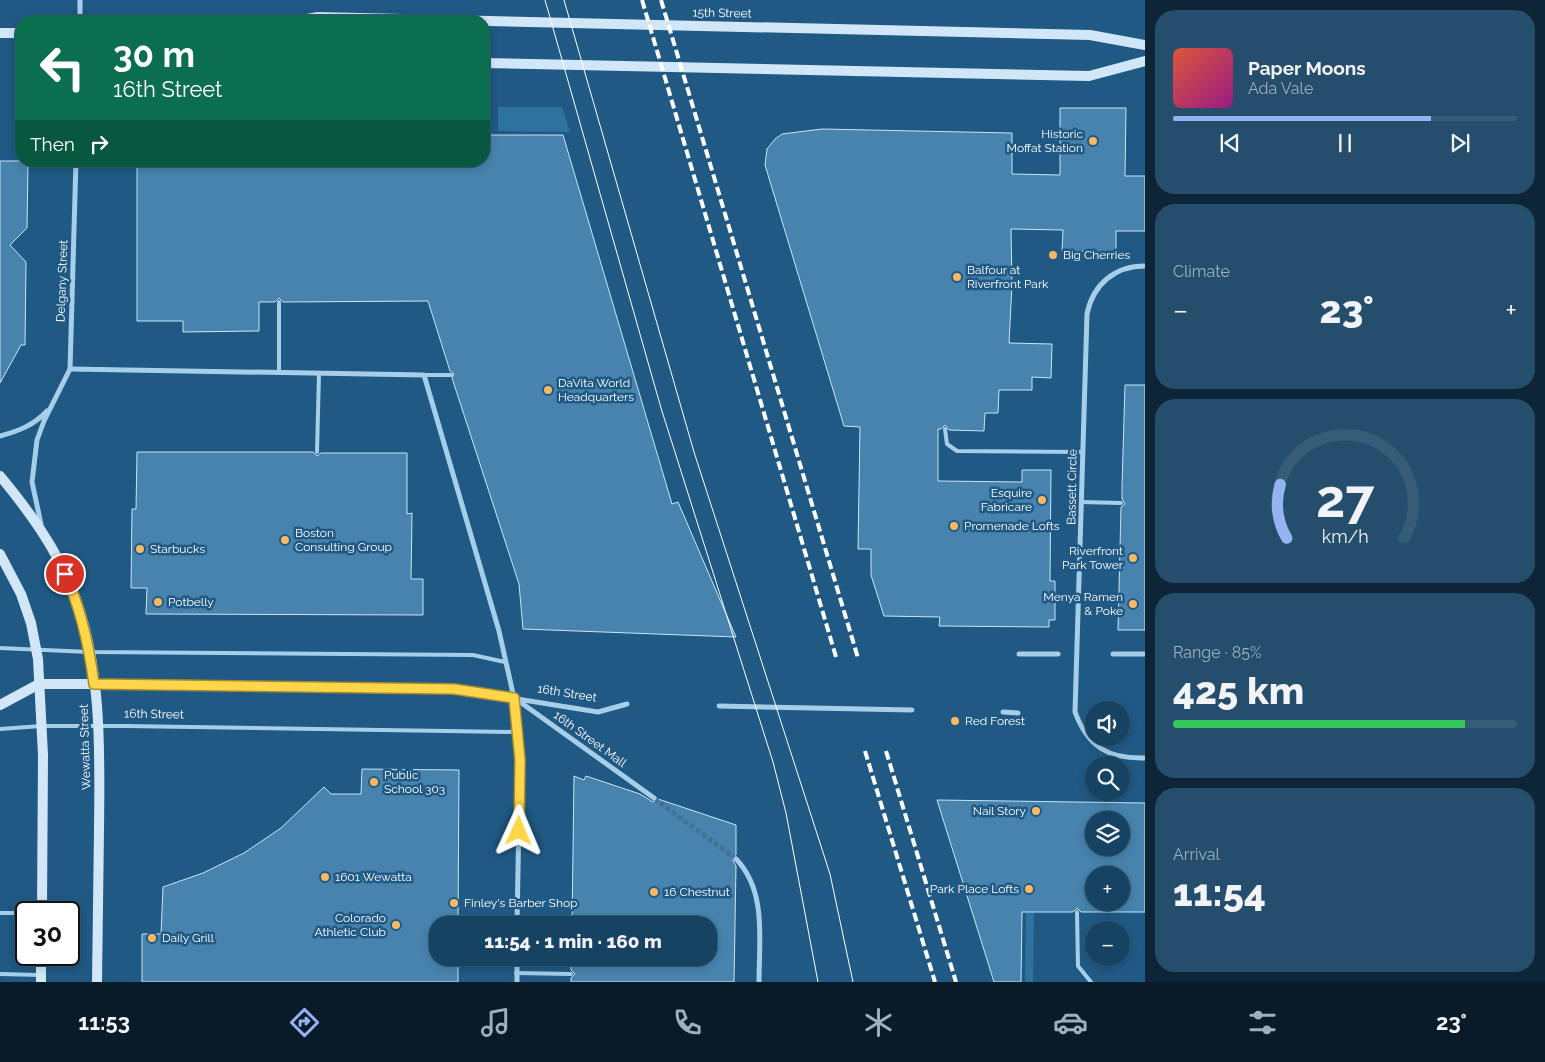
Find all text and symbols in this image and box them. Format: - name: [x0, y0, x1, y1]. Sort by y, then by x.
- street label: 15th Street: [692, 5, 752, 21]
- text: 30 m: [113, 34, 195, 75]
- icon: left: [30, 35, 95, 100]
- text: Paper Moons: [1248, 57, 1366, 79]
- text: 16th Street: [113, 76, 222, 102]
- text: Ada Vale: [1248, 79, 1313, 98]
- place label: Historic Moffat Station: [1007, 127, 1083, 155]
- icon: previous: [1216, 129, 1244, 157]
- icon: pause: [1331, 129, 1359, 157]
- icon: next: [1446, 129, 1474, 157]
- icon: right: [85, 130, 113, 158]
- text: Then: [30, 133, 75, 155]
- marker: Historic Moffat Station: [1087, 135, 1099, 147]
- street label: Delgany Street: [54, 240, 70, 322]
- place label: Big Cherries: [1063, 248, 1130, 262]
- marker: Big Cherries: [1047, 249, 1059, 261]
- text: Climate: [1173, 262, 1230, 281]
- place label: Balfour at Riverfront Park: [967, 263, 1049, 291]
- marker: Balfour at Riverfront Park: [951, 271, 963, 283]
- text: 23°: [1320, 287, 1374, 332]
- text: −: [1173, 294, 1188, 327]
- text: +: [1505, 294, 1517, 327]
- place label: DaVita World Headquarters: [558, 376, 634, 404]
- marker: DaVita World Headquarters: [542, 384, 554, 396]
- street label: Bassett Circle: [1064, 449, 1080, 525]
- text: 27: [1316, 468, 1375, 529]
- place label: Esquire Fabricare: [981, 486, 1032, 514]
- marker: Esquire Fabricare: [1036, 494, 1048, 506]
- place label: Promenade Lofts: [964, 519, 1060, 533]
- marker: Promenade Lofts: [948, 520, 960, 532]
- place label: Boston Consulting Group: [295, 526, 392, 554]
- text: km/h: [1321, 526, 1369, 547]
- marker: Boston Consulting Group: [279, 534, 291, 546]
- place label: Starbucks: [150, 542, 205, 556]
- marker: Starbucks: [134, 543, 146, 555]
- place label: Riverfront Park Tower: [1062, 544, 1124, 572]
- marker: Riverfront Park Tower: [1127, 552, 1139, 564]
- pin: [44, 553, 86, 595]
- icon: arrive: [51, 560, 79, 588]
- place label: Menya Ramen & Poke: [1043, 590, 1123, 618]
- place label: Potbelly: [168, 595, 214, 609]
- marker: Potbelly: [152, 596, 164, 608]
- marker: Menya Ramen & Poke: [1127, 598, 1139, 610]
- text: Range · 85%: [1173, 643, 1261, 662]
- text: 425 km: [1173, 668, 1304, 713]
- street label: 16th Street: [536, 681, 598, 705]
- map controls: [1085, 701, 1130, 966]
- button: sound: [1085, 701, 1130, 746]
- street label: Wewatta Street: [77, 704, 93, 790]
- street label: 16th Street: [124, 706, 184, 722]
- street label: 16th Street Mall: [551, 708, 630, 770]
- place label: Red Forest: [965, 714, 1025, 728]
- marker: Red Forest: [949, 715, 961, 727]
- button: search: [1085, 756, 1130, 801]
- place label: Public School 303: [384, 768, 445, 796]
- marker: Public School 303: [368, 776, 380, 788]
- position arrow: [492, 804, 544, 856]
- place label: Nail Story: [973, 804, 1026, 818]
- marker: Nail Story: [1030, 805, 1042, 817]
- button: layers: [1085, 811, 1130, 856]
- text: Arrival: [1173, 845, 1220, 864]
- button: +: [1085, 866, 1130, 911]
- place label: 1601 Wewatta: [335, 870, 412, 884]
- text: 11:54: [1173, 870, 1266, 915]
- marker: 1601 Wewatta: [319, 871, 331, 883]
- place label: Park Place Lofts: [930, 882, 1019, 896]
- marker: Park Place Lofts: [1023, 883, 1035, 895]
- place label: 16 Chestnut: [664, 885, 730, 899]
- marker: 16 Chestnut: [648, 886, 660, 898]
- place label: Finley's Barber Shop: [464, 896, 577, 910]
- marker: Finley's Barber Shop: [448, 897, 460, 909]
- speed limit sign: 30: [15, 901, 80, 966]
- place label: Colorado Athletic Club: [315, 911, 386, 939]
- marker: Colorado Athletic Club: [390, 919, 402, 931]
- button: −: [1085, 921, 1130, 966]
- text: 11:54 · 1 min · 160 m: [484, 930, 662, 952]
- place label: Daily Grill: [162, 931, 215, 945]
- marker: Daily Grill: [146, 932, 158, 944]
- icon: directions: [287, 1005, 322, 1040]
- icon: music: [478, 1005, 513, 1040]
- icon: phone: [670, 1005, 705, 1040]
- icon: climate: [861, 1005, 896, 1040]
- icon: car: [1053, 1005, 1088, 1040]
- icon: filters: [1245, 1005, 1280, 1040]
- text: 11:53: [78, 1009, 130, 1035]
- text: 23°: [1436, 1009, 1467, 1035]

